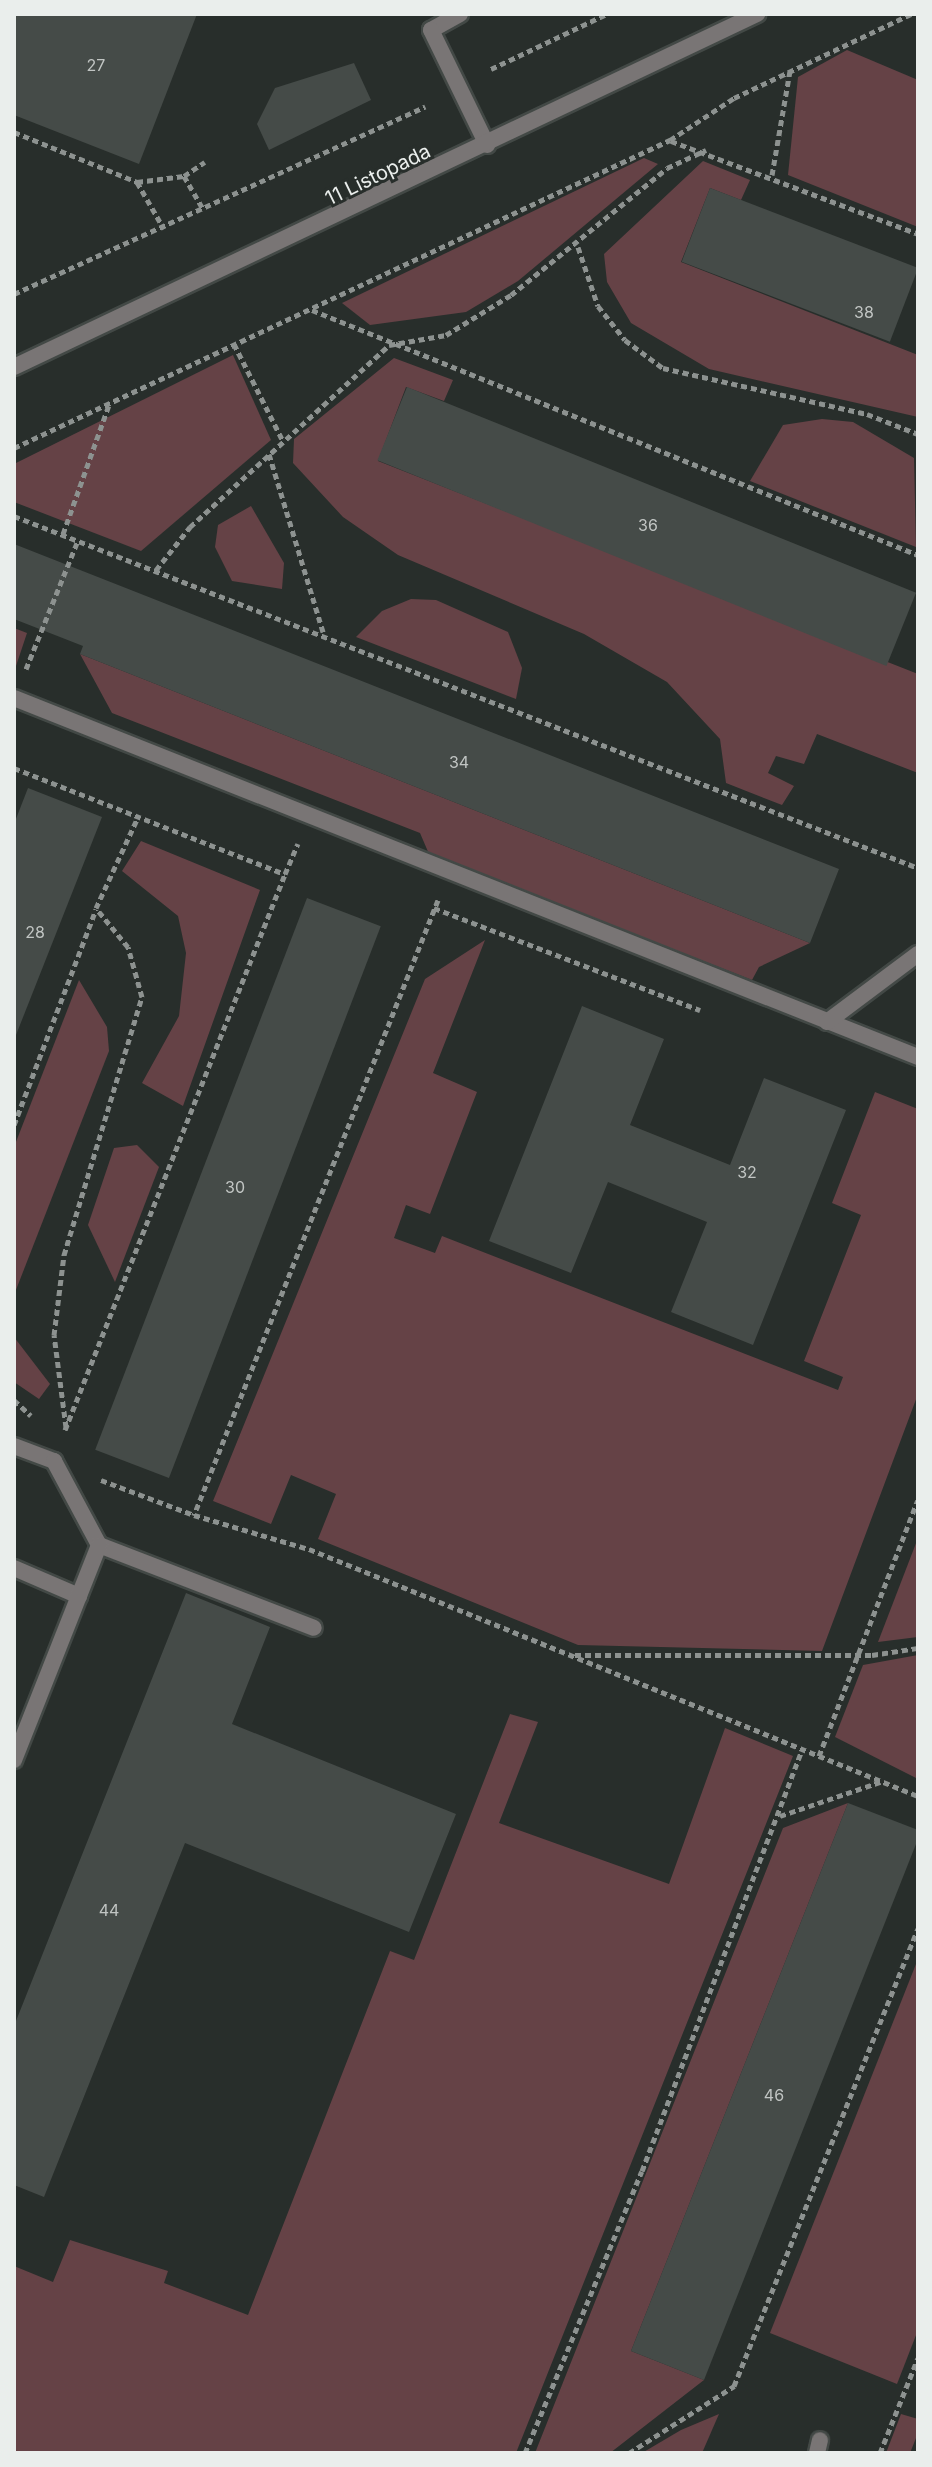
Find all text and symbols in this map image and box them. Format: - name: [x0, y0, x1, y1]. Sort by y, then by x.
- house number: 27: [87, 55, 105, 75]
- street label: 11 Listopada: [321, 139, 435, 211]
- house number: 38: [854, 302, 874, 322]
- house number: 36: [638, 515, 658, 535]
- house number: 34: [449, 752, 469, 772]
- house number: 28: [25, 922, 45, 942]
- house number: 32: [737, 1162, 757, 1182]
- house number: 30: [225, 1177, 245, 1197]
- house number: 44: [99, 1900, 119, 1920]
- house number: 46: [764, 2085, 784, 2105]

